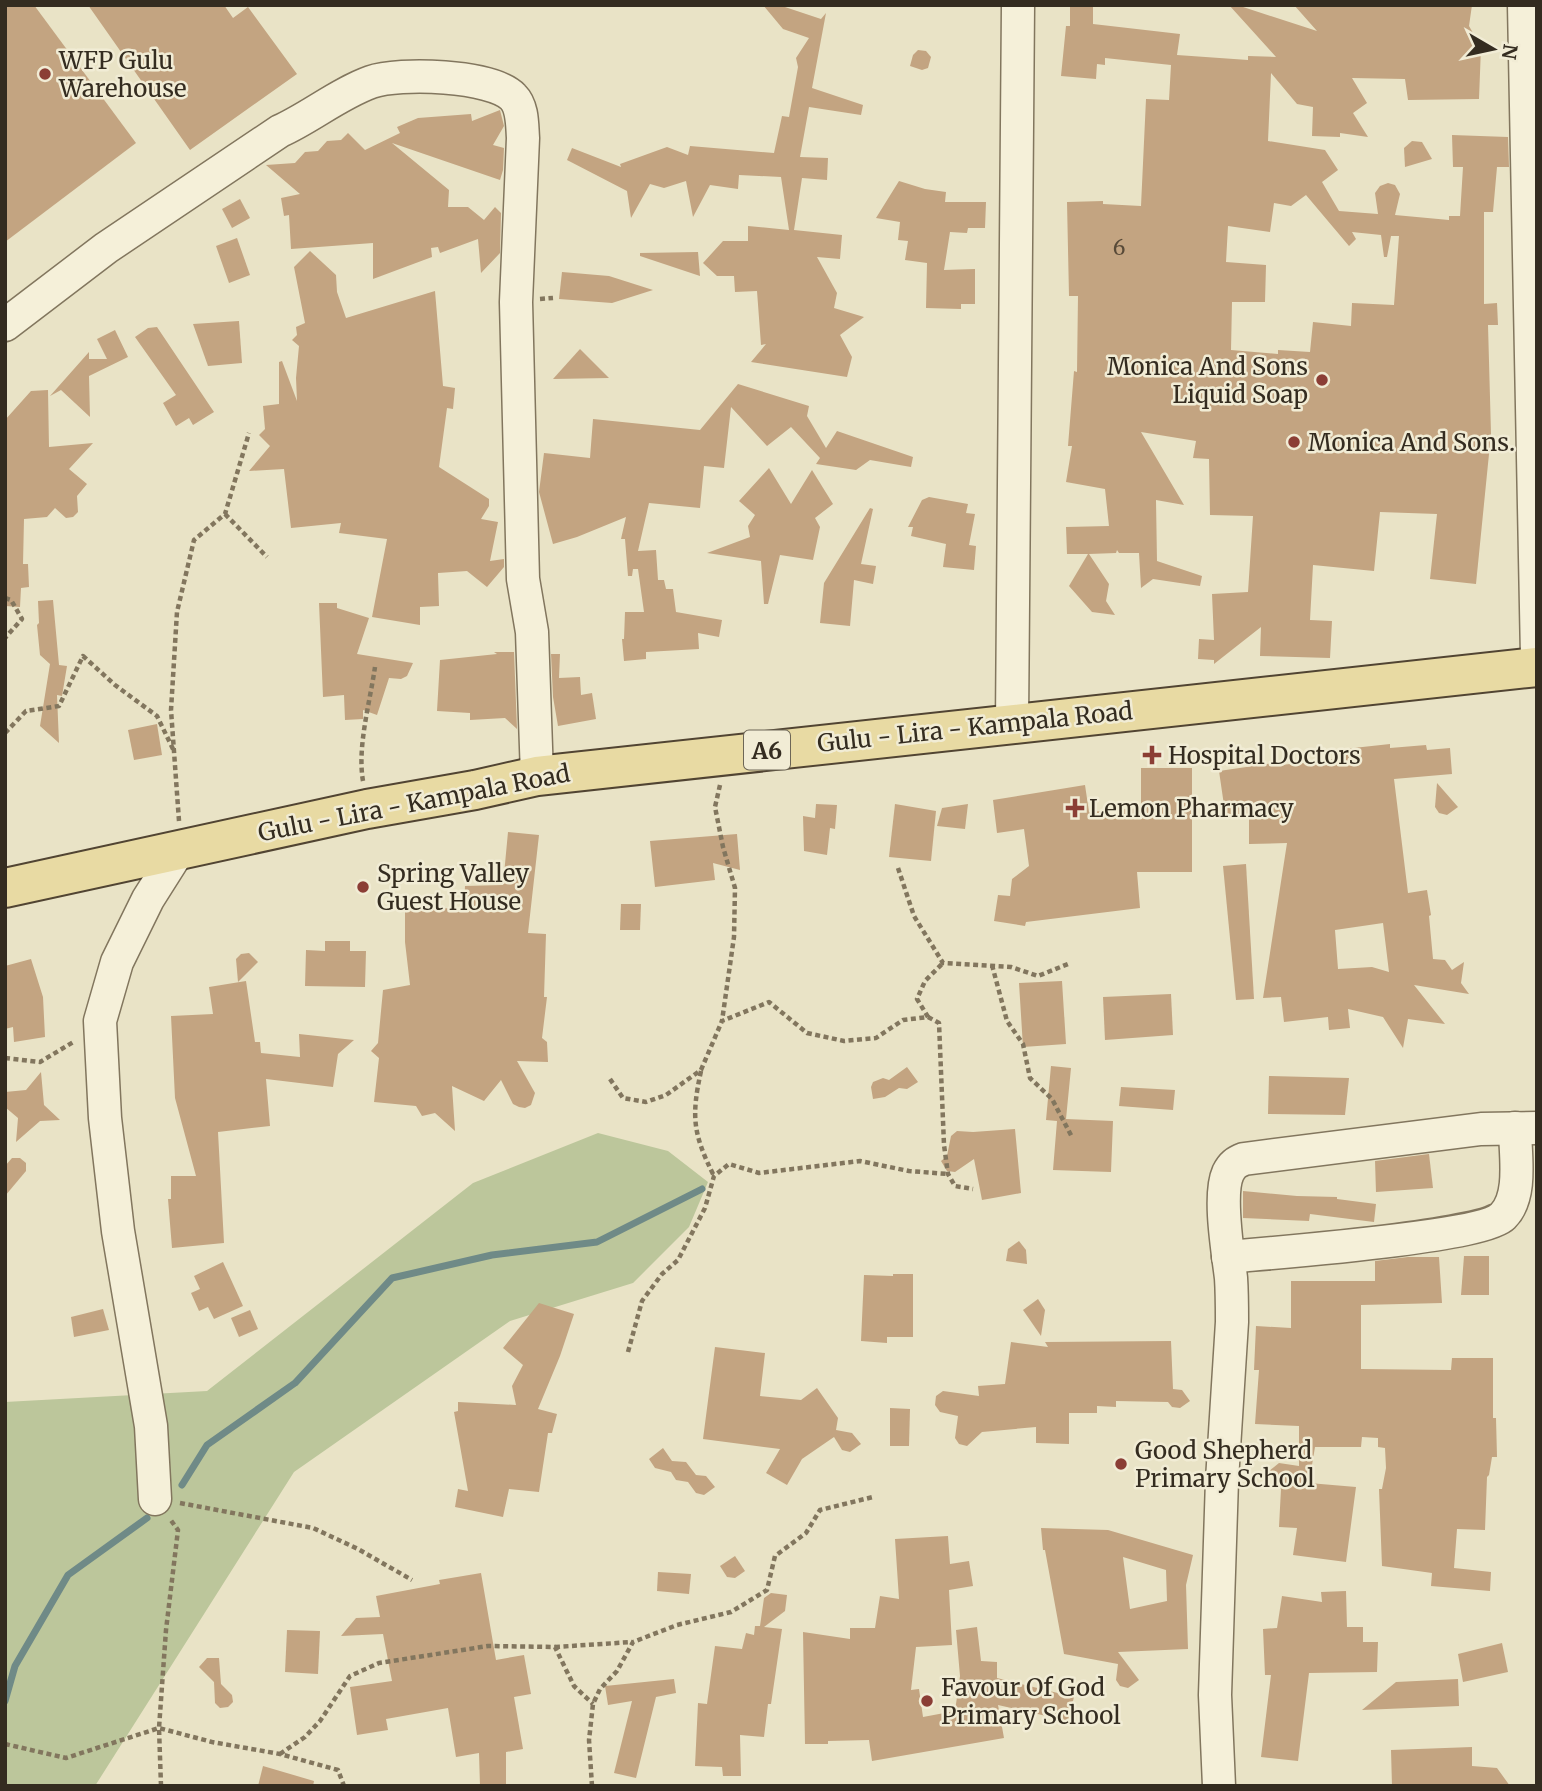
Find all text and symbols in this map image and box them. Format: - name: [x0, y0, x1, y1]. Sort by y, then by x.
- north arrow: [1458, 14, 1528, 84]
- text: N: [1497, 42, 1523, 61]
- place label: WFP Gulu Warehouse: [58, 45, 187, 104]
- marker: WFP Gulu Warehouse: [37, 66, 53, 82]
- house number: 6: [1113, 234, 1125, 261]
- place label: Monica And Sons Liquid Soap: [1107, 351, 1308, 410]
- marker: Monica And Sons Liquid Soap: [1314, 372, 1330, 388]
- place label: Monica And Sons.: [1308, 427, 1515, 458]
- marker: Monica And Sons.: [1286, 434, 1302, 450]
- street label: Gulu - Lira - Kampala Road: [816, 695, 1134, 759]
- road number: A6: [744, 730, 790, 770]
- place label: Hospital Doctors: [1168, 740, 1361, 771]
- marker: Hospital Doctors: [1142, 745, 1162, 765]
- street label: Gulu - Lira - Kampala Road: [256, 758, 572, 848]
- place label: Lemon Pharmacy: [1089, 793, 1294, 824]
- marker: Lemon Pharmacy: [1067, 800, 1083, 816]
- place label: Spring Valley Guest House: [377, 858, 529, 917]
- marker: Spring Valley Guest House: [355, 879, 371, 895]
- place label: Good Shepherd Primary School: [1135, 1435, 1315, 1494]
- marker: Good Shepherd Primary School: [1113, 1456, 1129, 1472]
- place label: Favour Of God Primary School: [941, 1672, 1121, 1731]
- marker: Favour Of God Primary School: [919, 1693, 935, 1709]

